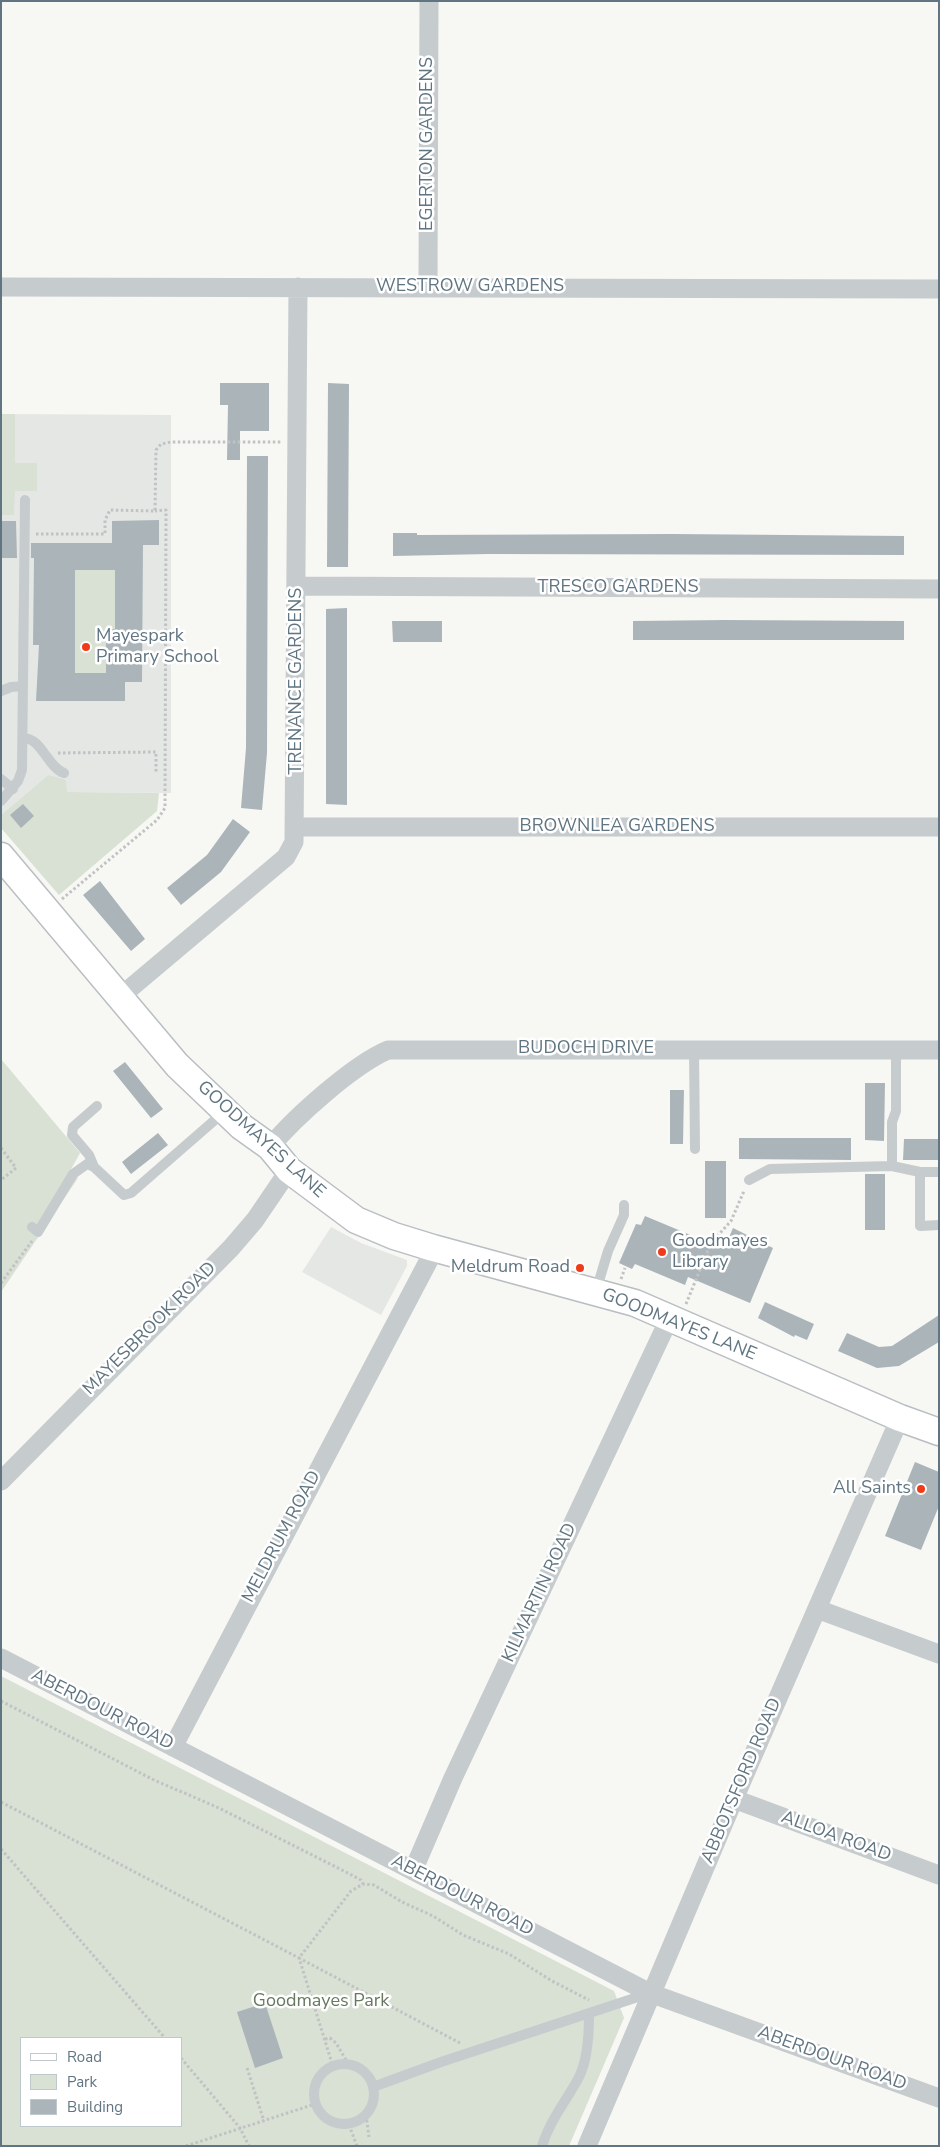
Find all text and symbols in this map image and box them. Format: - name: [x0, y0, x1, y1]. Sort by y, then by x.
- street label: EGERTON GARDENS: [417, 57, 439, 231]
- street label: WESTROW GARDENS: [376, 276, 564, 298]
- street label: TRESCO GARDENS: [538, 577, 698, 599]
- street label: TRENANCE GARDENS: [286, 588, 308, 774]
- place label: Mayespark Primary School: [96, 626, 219, 669]
- marker: Mayespark Primary School: [80, 641, 92, 653]
- street label: BROWNLEA GARDENS: [519, 816, 715, 838]
- street label: BUDOCH DRIVE: [518, 1038, 654, 1060]
- street label: GOODMAYES LANE: [193, 1077, 329, 1203]
- place label: Goodmayes Library: [672, 1231, 768, 1274]
- marker: Goodmayes Library: [656, 1246, 668, 1258]
- place label: Meldrum Road: [451, 1257, 570, 1279]
- street label: MAYESBROOK ROAD: [79, 1258, 221, 1400]
- marker: Meldrum Road: [574, 1262, 586, 1274]
- street label: GOODMAYES LANE: [599, 1284, 759, 1366]
- street label: MELDRUM ROAD: [238, 1467, 326, 1607]
- place label: All Saints: [833, 1478, 911, 1500]
- marker: All Saints: [915, 1483, 927, 1495]
- street label: KILMARTIN ROAD: [498, 1520, 582, 1666]
- street label: ABERDOUR ROAD: [27, 1665, 177, 1755]
- street label: ABBOTSFORD ROAD: [697, 1695, 787, 1867]
- street label: ALLOA ROAD: [778, 1807, 894, 1867]
- street label: ABERDOUR ROAD: [387, 1851, 537, 1941]
- park label: Goodmayes Park: [253, 1991, 389, 2013]
- street label: ABERDOUR ROAD: [755, 2022, 909, 2096]
- legend: [20, 2037, 182, 2127]
- text: Road: [67, 2047, 102, 2067]
- text: Park: [67, 2072, 97, 2092]
- text: Building: [67, 2097, 123, 2117]

